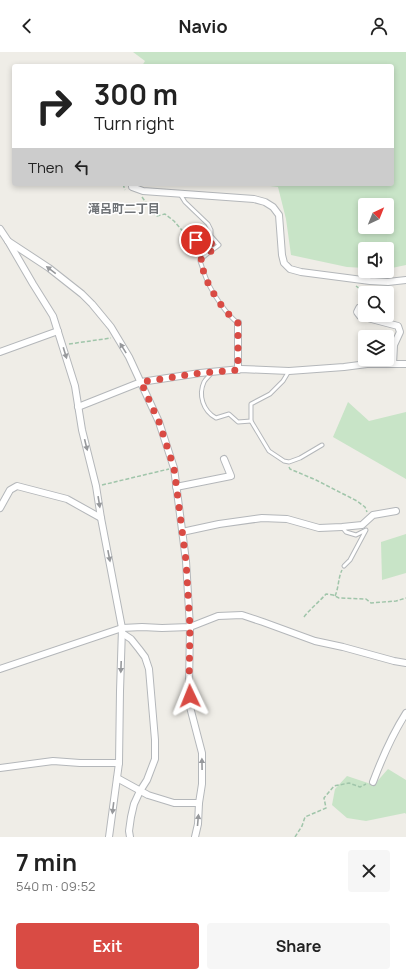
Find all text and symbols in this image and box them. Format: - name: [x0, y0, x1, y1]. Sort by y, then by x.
- text: Navio: [178, 14, 228, 38]
- icon: back: [16, 15, 38, 37]
- icon: person: [368, 15, 390, 37]
- text: 300 m: [94, 75, 178, 113]
- icon: right: [28, 80, 80, 132]
- text: Turn right: [94, 111, 175, 135]
- icon: left: [71, 156, 93, 178]
- text: Then: [28, 157, 63, 178]
- north arrow: [358, 198, 394, 234]
- map controls: [358, 198, 394, 366]
- district label: 滝呂町二丁目: [88, 200, 160, 217]
- pin: [179, 223, 213, 257]
- icon: arrive: [185, 229, 207, 251]
- button: sound: [358, 242, 394, 278]
- one-way arrow: [46, 266, 57, 274]
- button: search: [358, 286, 394, 322]
- button: layers: [358, 330, 394, 366]
- one-way arrow: [120, 342, 127, 353]
- one-way arrow: [62, 348, 68, 360]
- one-way arrow: [83, 439, 89, 451]
- one-way arrow: [96, 496, 102, 508]
- one-way arrow: [106, 550, 112, 562]
- one-way arrow: [118, 661, 124, 674]
- position arrow: [169, 675, 211, 717]
- one-way arrow: [199, 757, 205, 770]
- one-way arrow: [110, 802, 116, 814]
- one-way arrow: [194, 814, 201, 826]
- text: 7 min: [16, 845, 77, 878]
- button: close: [348, 850, 390, 892]
- text: 540 m · 09:52: [16, 877, 95, 895]
- button: Exit: [16, 923, 199, 969]
- button: Share: [207, 923, 390, 969]

